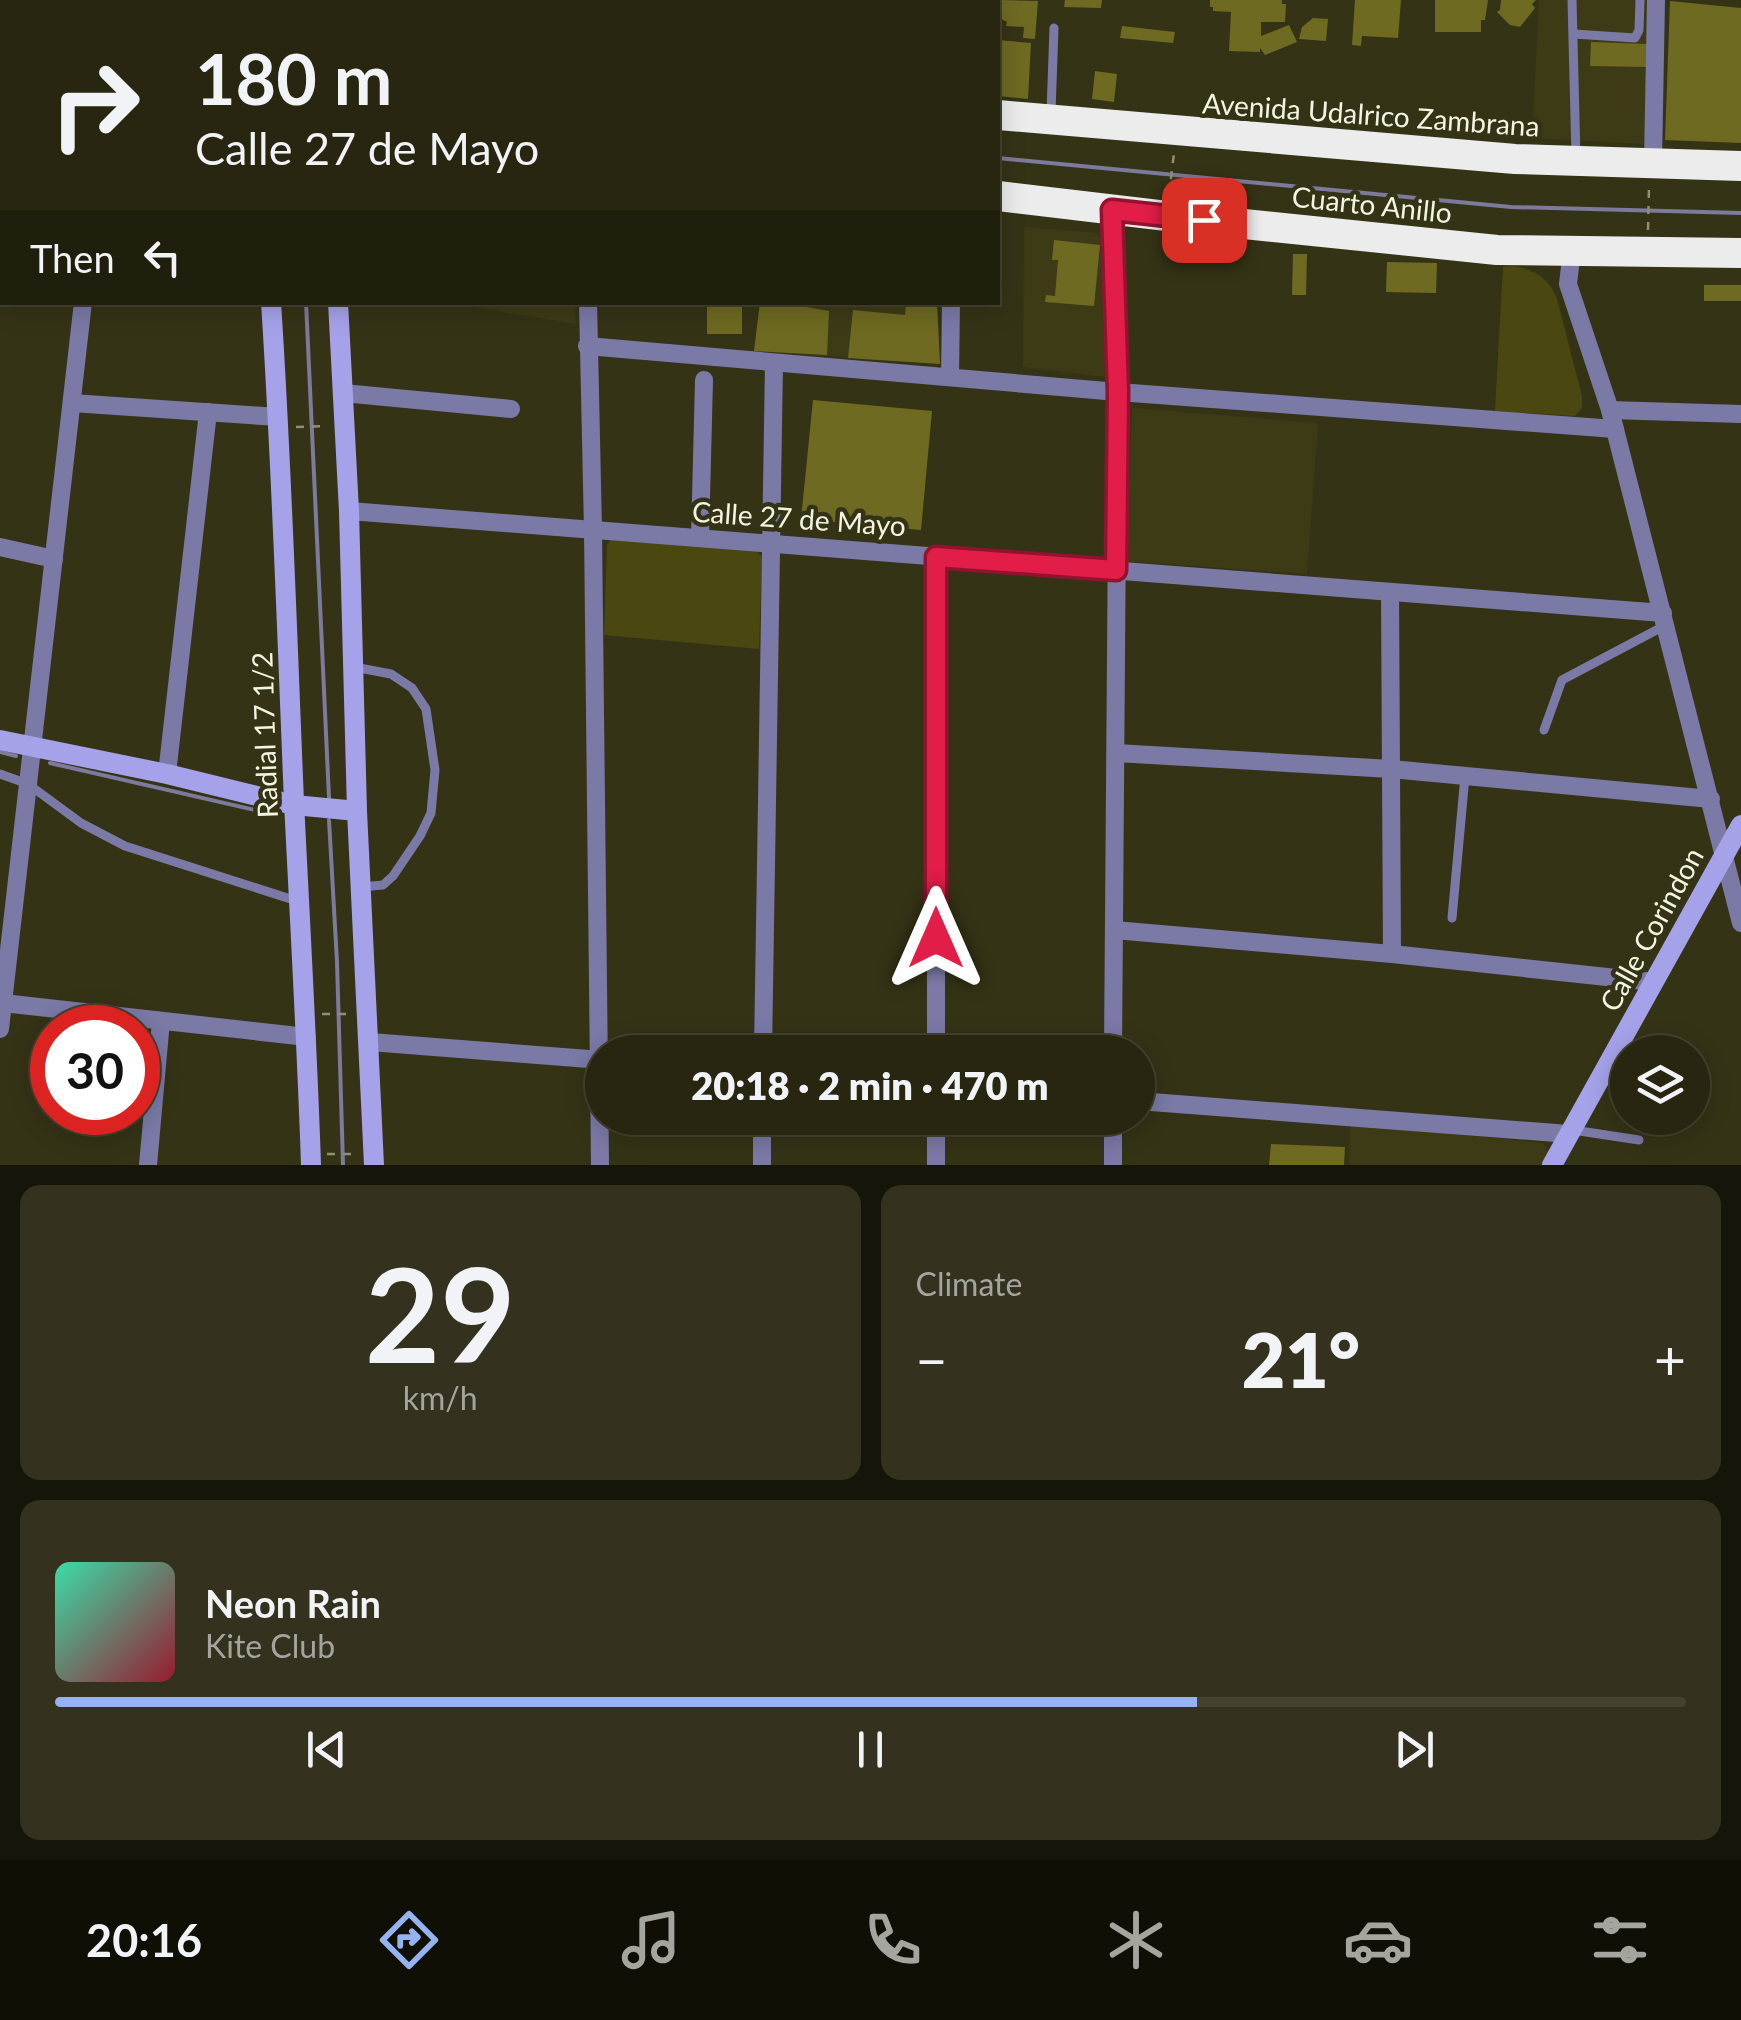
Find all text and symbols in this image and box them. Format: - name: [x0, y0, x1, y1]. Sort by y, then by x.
- text: 180 m: [195, 36, 392, 120]
- icon: right: [30, 40, 160, 170]
- street label: Avenida Udalrico Zambrana: [1201, 85, 1541, 143]
- text: Calle 27 de Mayo: [195, 121, 539, 175]
- pin: [1162, 178, 1247, 263]
- street label: Cuarto Anillo: [1290, 179, 1454, 229]
- icon: arrive: [1177, 193, 1232, 248]
- icon: left: [135, 230, 190, 285]
- text: Then: [30, 235, 115, 281]
- street label: Calle 27 de Mayo: [691, 494, 907, 542]
- street label: Radial 17 1/2: [244, 651, 284, 819]
- street label: Calle Corindon: [1592, 841, 1710, 1017]
- position arrow: [884, 886, 988, 990]
- speed limit sign: 30: [30, 1005, 160, 1135]
- map controls: [1610, 1035, 1710, 1135]
- button: layers: [1610, 1035, 1710, 1135]
- text: 20:18 · 2 min · 470 m: [691, 1062, 1049, 1108]
- text: 29: [365, 1235, 516, 1391]
- text: Climate: [916, 1264, 1022, 1303]
- text: 21°: [1242, 1314, 1360, 1404]
- text: −: [916, 1326, 947, 1392]
- text: +: [1654, 1326, 1686, 1392]
- text: km/h: [403, 1378, 478, 1417]
- text: Neon Rain: [205, 1580, 381, 1626]
- text: Kite Club: [205, 1626, 335, 1665]
- icon: previous: [299, 1722, 354, 1777]
- icon: pause: [843, 1722, 898, 1777]
- icon: next: [1387, 1722, 1442, 1777]
- icon: directions: [374, 1905, 444, 1975]
- icon: music: [616, 1905, 686, 1975]
- icon: phone: [858, 1905, 928, 1975]
- icon: climate: [1101, 1905, 1171, 1975]
- icon: car: [1343, 1905, 1413, 1975]
- icon: filters: [1585, 1905, 1655, 1975]
- text: 20:16: [86, 1913, 202, 1967]

